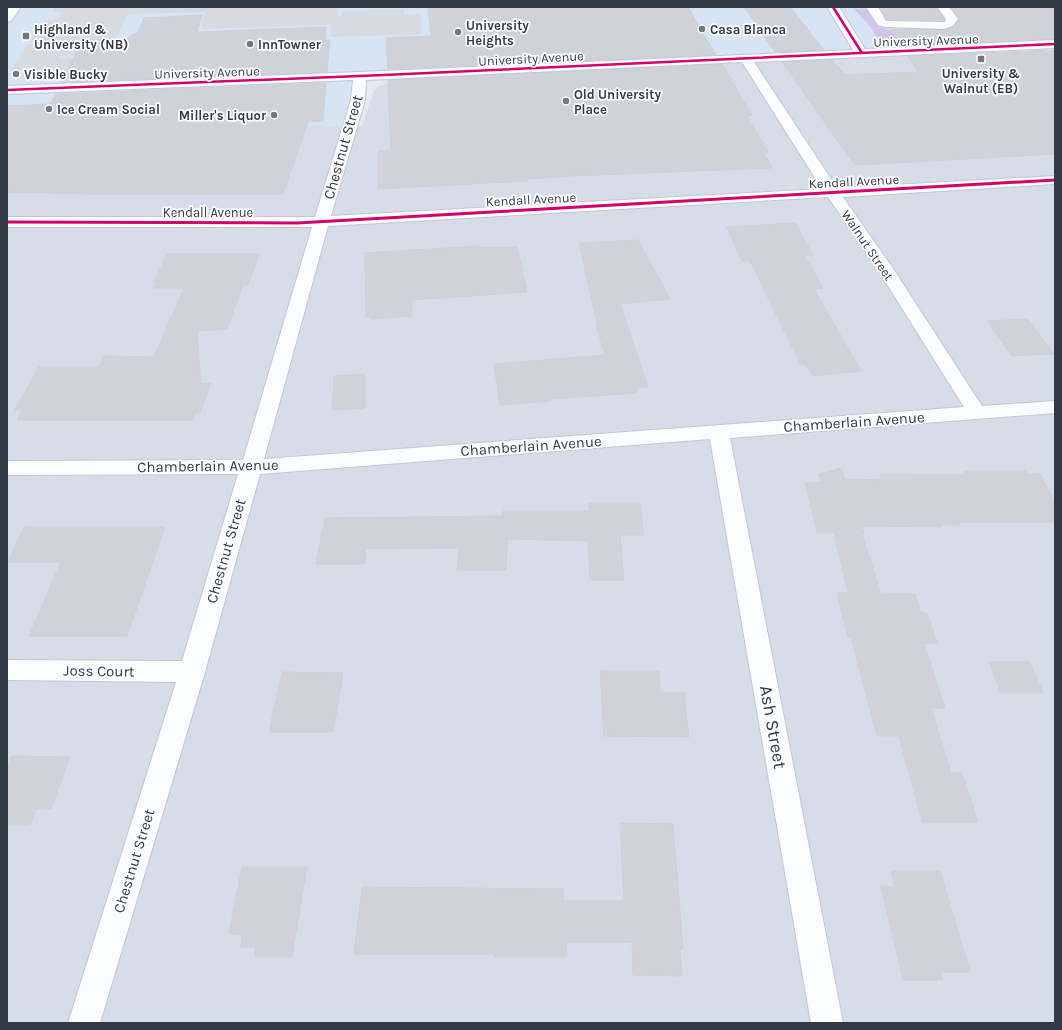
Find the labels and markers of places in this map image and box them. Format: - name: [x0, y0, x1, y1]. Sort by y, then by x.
- place label: University Heights: [466, 18, 529, 48]
- place label: Highland & University (NB): [34, 22, 128, 52]
- place label: Casa Blanca: [710, 22, 786, 37]
- marker: Casa Blanca: [697, 24, 707, 34]
- marker: University Heights: [453, 27, 463, 37]
- marker: Highland & University (NB): [21, 31, 31, 41]
- place label: InnTowner: [258, 37, 322, 52]
- marker: InnTowner: [245, 39, 255, 49]
- marker: University & Walnut (EB): [976, 54, 986, 64]
- place label: University & Walnut (EB): [942, 66, 1020, 96]
- place label: Visible Bucky: [24, 67, 107, 82]
- marker: Visible Bucky: [11, 69, 21, 79]
- place label: Old University Place: [574, 87, 661, 117]
- marker: Old University Place: [561, 96, 571, 106]
- place label: Ice Cream Social: [57, 102, 160, 117]
- marker: Ice Cream Social: [44, 104, 54, 114]
- place label: Miller's Liquor: [179, 108, 267, 124]
- marker: Miller's Liquor: [269, 110, 279, 120]

